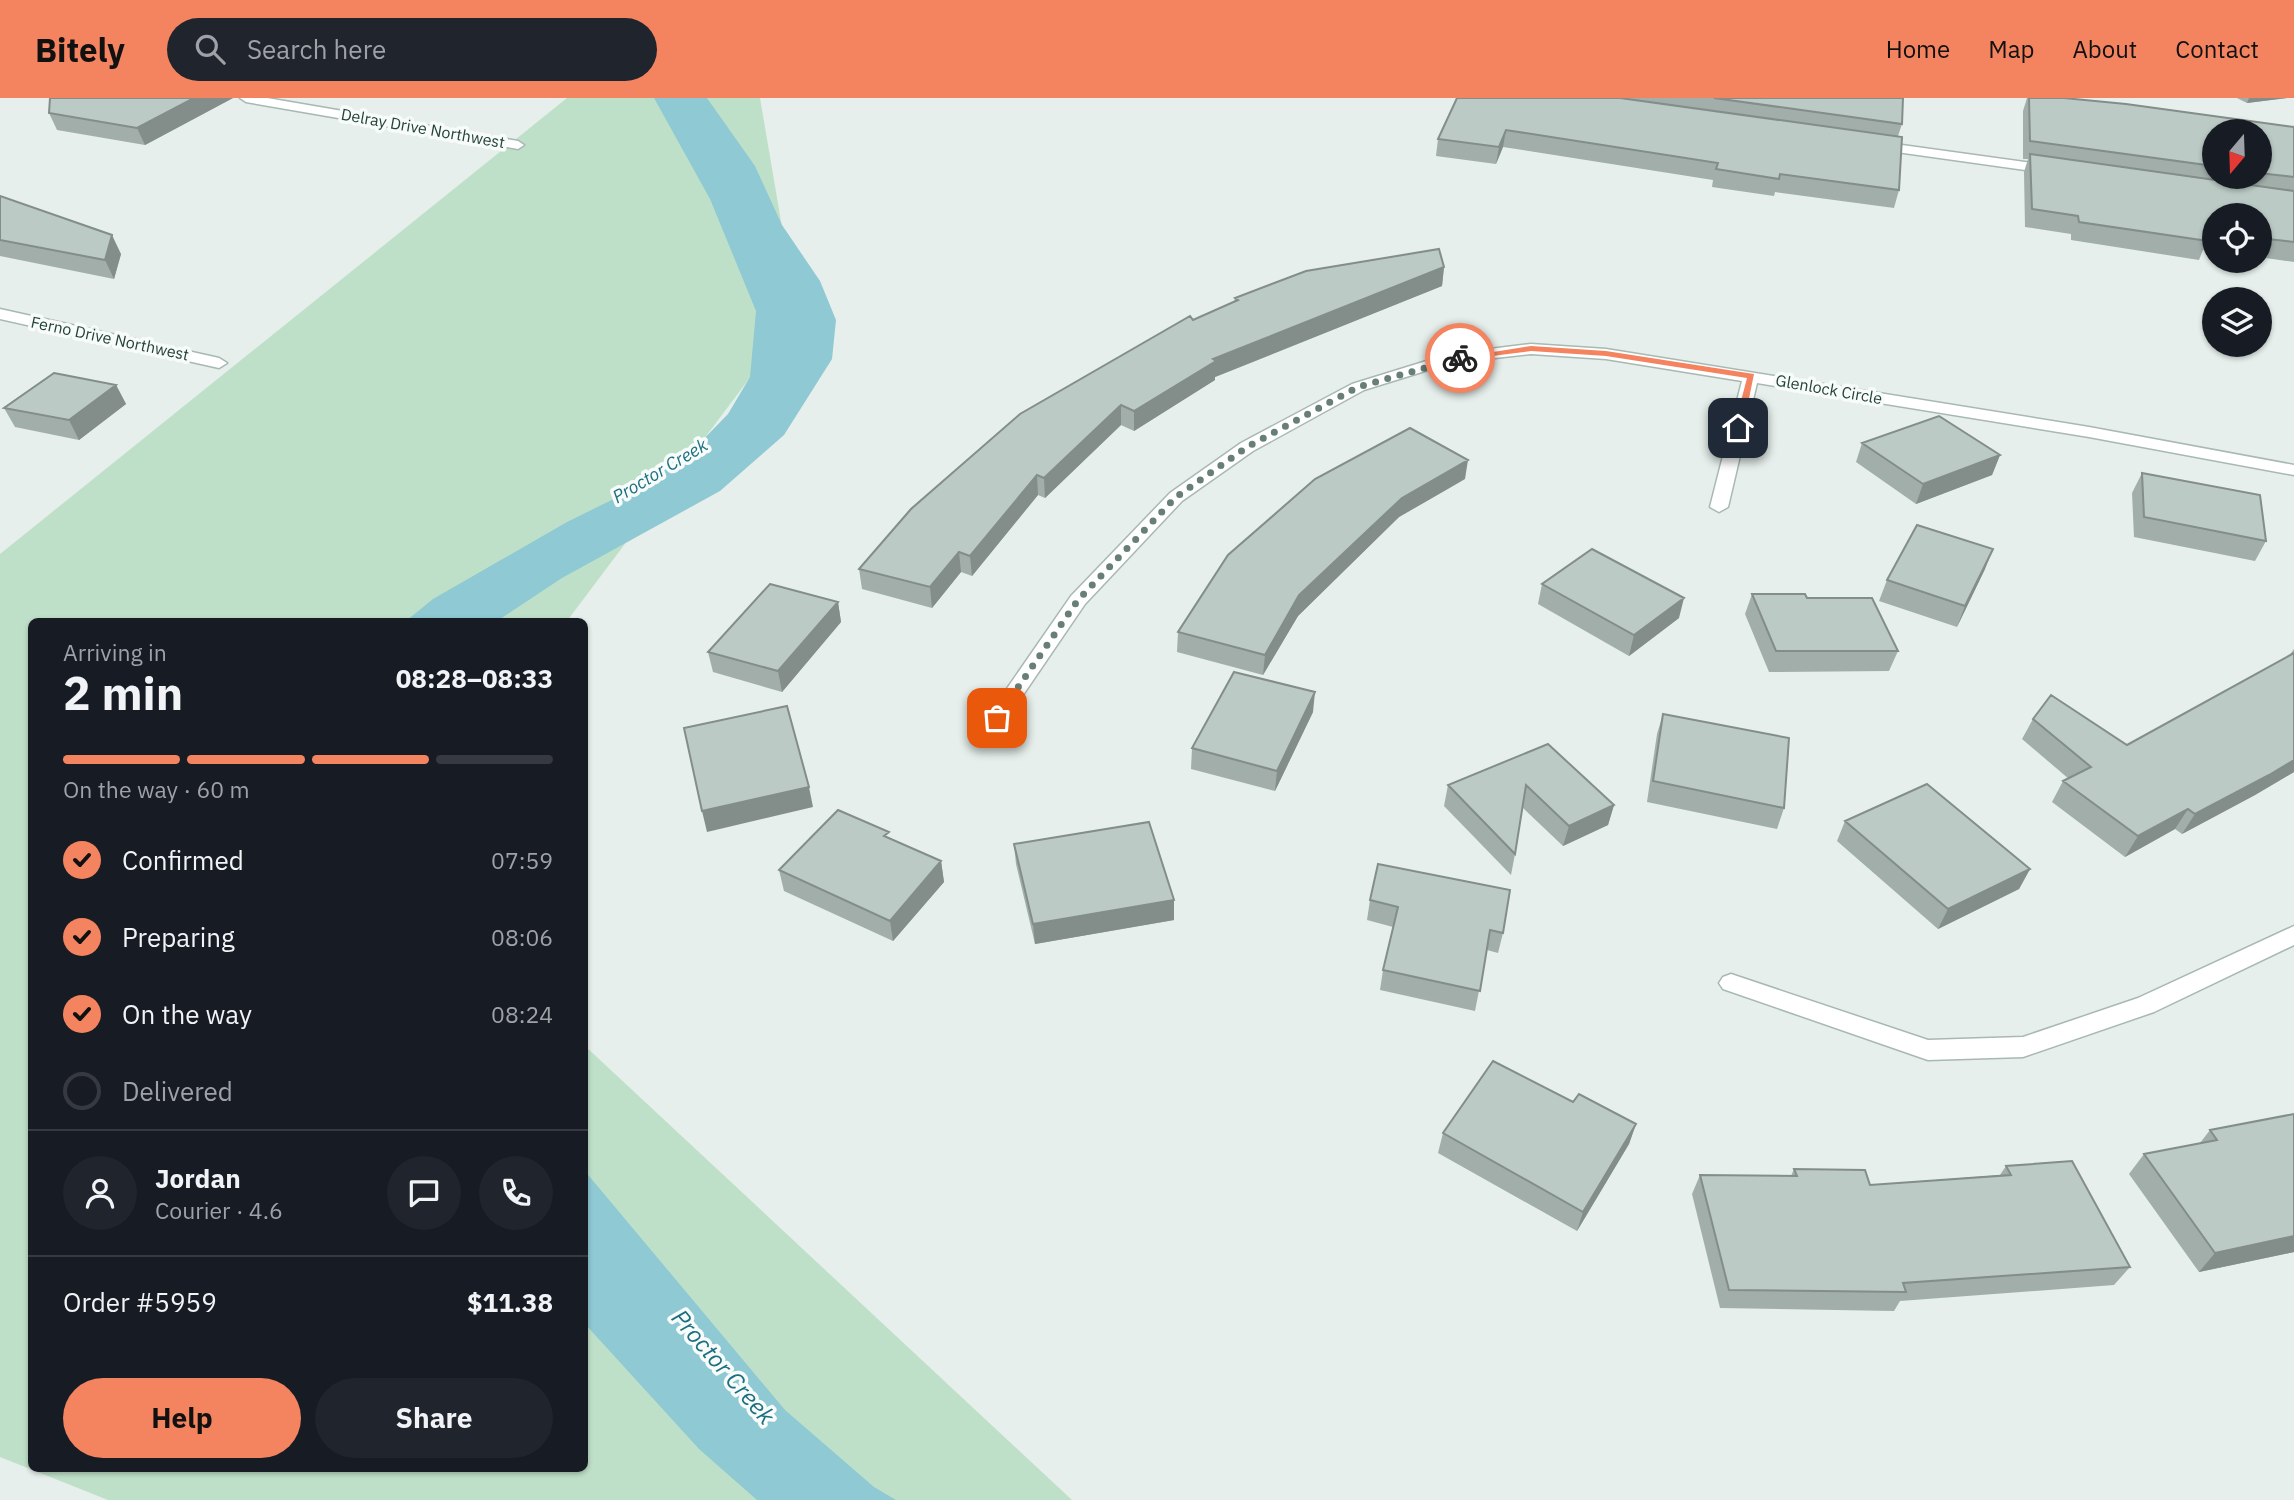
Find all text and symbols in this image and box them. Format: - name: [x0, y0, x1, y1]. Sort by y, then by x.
- search box: [167, 18, 657, 81]
- text: Bitely: [35, 28, 125, 71]
- icon: search: [191, 30, 229, 68]
- text: Search here: [247, 32, 386, 66]
- text: Home: [1886, 33, 1950, 65]
- text: Map: [1988, 33, 2034, 65]
- text: About: [2072, 33, 2137, 65]
- text: Contact: [2175, 33, 2259, 65]
- street label: Delray Drive Northwest: [340, 104, 506, 152]
- north arrow: [2202, 119, 2272, 189]
- map controls: [2202, 119, 2272, 357]
- button: locate: [2202, 203, 2272, 273]
- button: layers: [2202, 287, 2272, 357]
- street label: Ferno Drive Northwest: [29, 311, 191, 365]
- courier: [1425, 323, 1495, 393]
- icon: bike: [1441, 339, 1479, 377]
- street label: Glenlock Circle: [1774, 370, 1884, 408]
- pin: [1708, 398, 1768, 458]
- icon: home: [1719, 409, 1757, 447]
- water label: Proctor Creek: [608, 433, 712, 508]
- text: Arriving in: [63, 637, 167, 667]
- text: 08:28–08:33: [396, 661, 553, 695]
- text: 2 min: [63, 663, 183, 723]
- pin: [967, 688, 1027, 748]
- icon: bag: [978, 699, 1016, 737]
- text: On the way · 60 m: [63, 774, 250, 804]
- icon: check: [63, 841, 101, 879]
- text: Confirmed: [122, 843, 244, 877]
- text: 07:59: [491, 845, 553, 875]
- icon: check: [63, 918, 101, 956]
- text: Preparing: [122, 920, 235, 954]
- text: 08:06: [491, 922, 553, 952]
- icon: check: [63, 995, 101, 1033]
- text: On the way: [122, 997, 252, 1031]
- text: 08:24: [491, 999, 553, 1029]
- text: Delivered: [122, 1074, 233, 1108]
- button: person: [63, 1156, 137, 1230]
- button: chat: [387, 1156, 461, 1230]
- button: phone: [479, 1156, 553, 1230]
- text: Jordan: [155, 1161, 241, 1195]
- text: Courier · 4.6: [155, 1195, 283, 1225]
- text: Order #5959: [63, 1285, 217, 1319]
- text: $11.38: [467, 1285, 553, 1319]
- water label: Proctor Creek: [665, 1302, 783, 1431]
- button: Help: [63, 1378, 301, 1458]
- button: Share: [315, 1378, 553, 1458]

